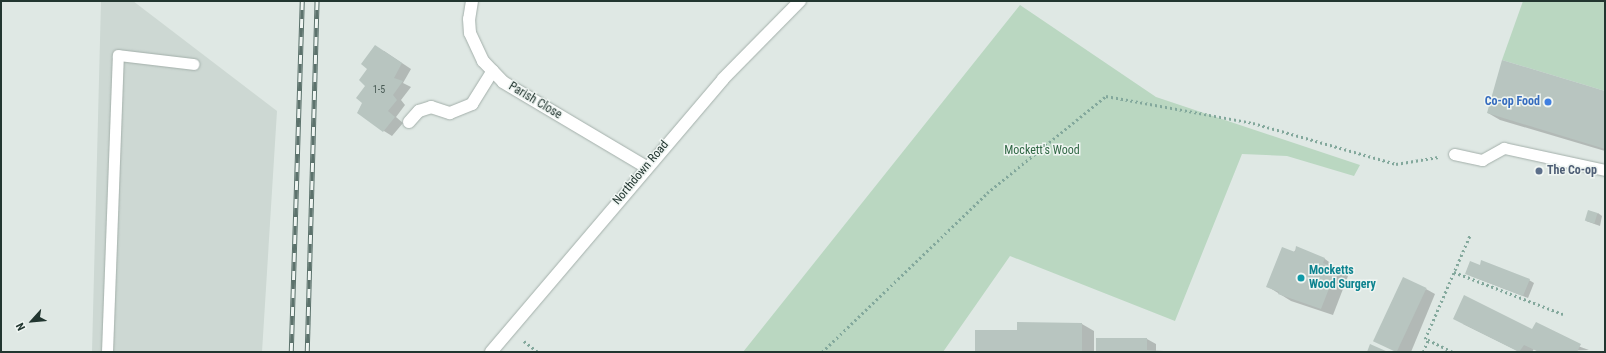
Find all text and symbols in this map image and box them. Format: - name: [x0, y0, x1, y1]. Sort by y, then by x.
- street label: Parish Close: [506, 80, 564, 122]
- house number: 1-5: [373, 84, 385, 96]
- place label: Co-op Food: [1485, 95, 1540, 109]
- marker: Co-op Food: [1543, 97, 1553, 107]
- street label: Northdown Road: [610, 138, 672, 208]
- park label: Mockett's Wood: [1004, 144, 1080, 158]
- place label: The Co-op: [1547, 164, 1597, 178]
- marker: The Co-op: [1534, 166, 1544, 176]
- place label: Mocketts Wood Surgery: [1309, 264, 1376, 292]
- marker: Mocketts Wood Surgery: [1296, 273, 1306, 283]
- north arrow: [12, 301, 52, 341]
- text: N: [14, 321, 28, 333]

